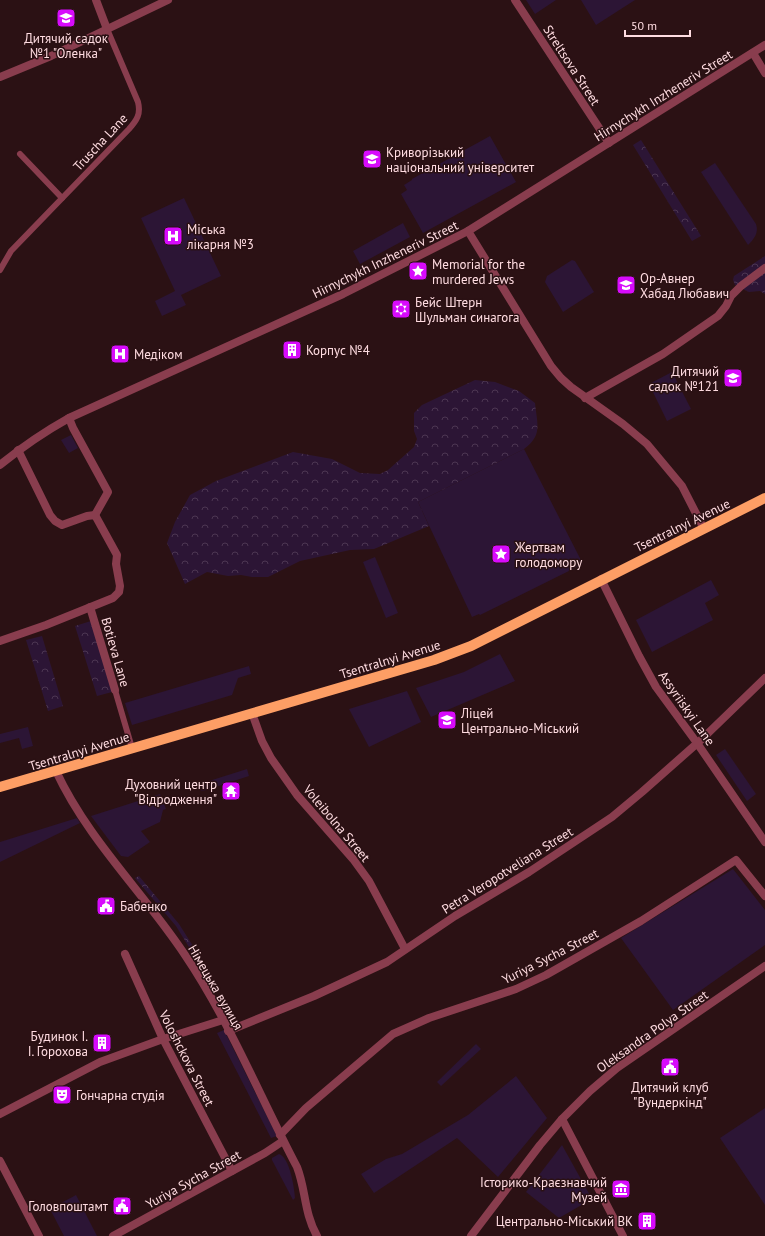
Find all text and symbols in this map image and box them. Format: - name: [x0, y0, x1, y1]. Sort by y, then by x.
- school or university icon: Дитячий садок №1 "Оленка": [55, 7, 77, 29]
- scale bar: [625, 12, 690, 38]
- text: 50 m: [631, 18, 657, 33]
- street label: Streltsova Street: [539, 22, 604, 109]
- place label: Дитячий садок №1 "Оленка": [24, 30, 109, 62]
- street label: Hirnychykh Inzheneriv Street: [591, 46, 736, 145]
- street label: Truscha Lane: [70, 110, 131, 175]
- place label: Криворізький національний університет: [386, 144, 535, 176]
- school or university icon: Криворізький національний університет: [361, 148, 383, 170]
- street label: Hirnychykh Inzheneriv Street: [310, 216, 461, 302]
- place label: Міська лікарня №3: [186, 221, 254, 253]
- hospital icon: Міська лікарня №3: [162, 225, 184, 247]
- place label: Memorial for the murdered Jews: [432, 256, 525, 288]
- place icon: Memorial for the murdered Jews: [407, 260, 429, 282]
- place label: Ор-Авнер Хабад Любавич: [640, 270, 729, 302]
- school or university icon: Ор-Авнер Хабад Любавич: [615, 274, 637, 296]
- place label: Бейс Штерн Шульман синагога: [415, 294, 519, 326]
- synagogue icon: Бейс Штерн Шульман синагога: [390, 298, 412, 320]
- building icon: Корпус №4: [281, 339, 303, 361]
- place label: Корпус №4: [306, 342, 370, 359]
- hospital icon: Медіком: [109, 343, 131, 365]
- place label: Медіком: [134, 346, 183, 363]
- place label: Дитячий садок №121: [648, 363, 719, 395]
- school or university icon: Дитячий садок №121: [722, 367, 744, 389]
- street label: Tsentralnyi Avenue: [632, 495, 733, 556]
- place label: Жертвам голодомору: [514, 539, 582, 571]
- place icon: Жертвам голодомору: [490, 543, 512, 565]
- street label: Botieva Lane: [97, 615, 134, 689]
- street label: Tsentralnyi Avenue: [338, 636, 443, 683]
- street label: Assyriiskyi Lane: [655, 668, 719, 749]
- place label: Ліцей Центрально-Міський: [460, 705, 579, 737]
- school or university icon: Ліцей Центрально-Міський: [436, 709, 458, 731]
- street label: Tsentralnyi Avenue: [27, 728, 132, 775]
- place label: Духовний центр "Відродження": [125, 776, 217, 808]
- temple icon: Духовний центр "Відродження": [220, 780, 242, 802]
- street label: Voleibolna Street: [299, 781, 374, 866]
- street label: Petra Veropotveliana Street: [439, 823, 576, 918]
- public building icon: Бабенко: [95, 895, 117, 917]
- place label: Бабенко: [120, 898, 167, 915]
- street label: Yuriya Sycha Street: [499, 925, 602, 988]
- street label: Німецька вулиця: [184, 942, 247, 1033]
- street label: Oleksandra Polya Street: [593, 986, 712, 1076]
- street label: Voloshckova Street: [155, 1007, 218, 1109]
- place label: Будинок І. І. Горохова: [28, 1028, 88, 1060]
- building icon: Будинок І. І. Горохова: [91, 1032, 113, 1054]
- public building icon: Дитячий клуб "Вундеркінд": [659, 1056, 681, 1078]
- place label: Дитячий клуб "Вундеркінд": [631, 1079, 709, 1111]
- theatre icon: Гончарна студія: [51, 1084, 73, 1106]
- place label: Гончарна студія: [76, 1087, 165, 1104]
- street label: Yuriya Sycha Street: [143, 1146, 244, 1213]
- place label: Історико-Краєзнавчий Музей: [480, 1174, 607, 1206]
- museum icon: Історико-Краєзнавчий Музей: [610, 1178, 632, 1200]
- public building icon: Головпоштамт: [111, 1195, 133, 1217]
- place label: Головпоштамт: [28, 1198, 109, 1215]
- building icon: Центрально-Міський ВК: [636, 1210, 658, 1232]
- place label: Центрально-Міський ВК: [496, 1213, 633, 1230]

